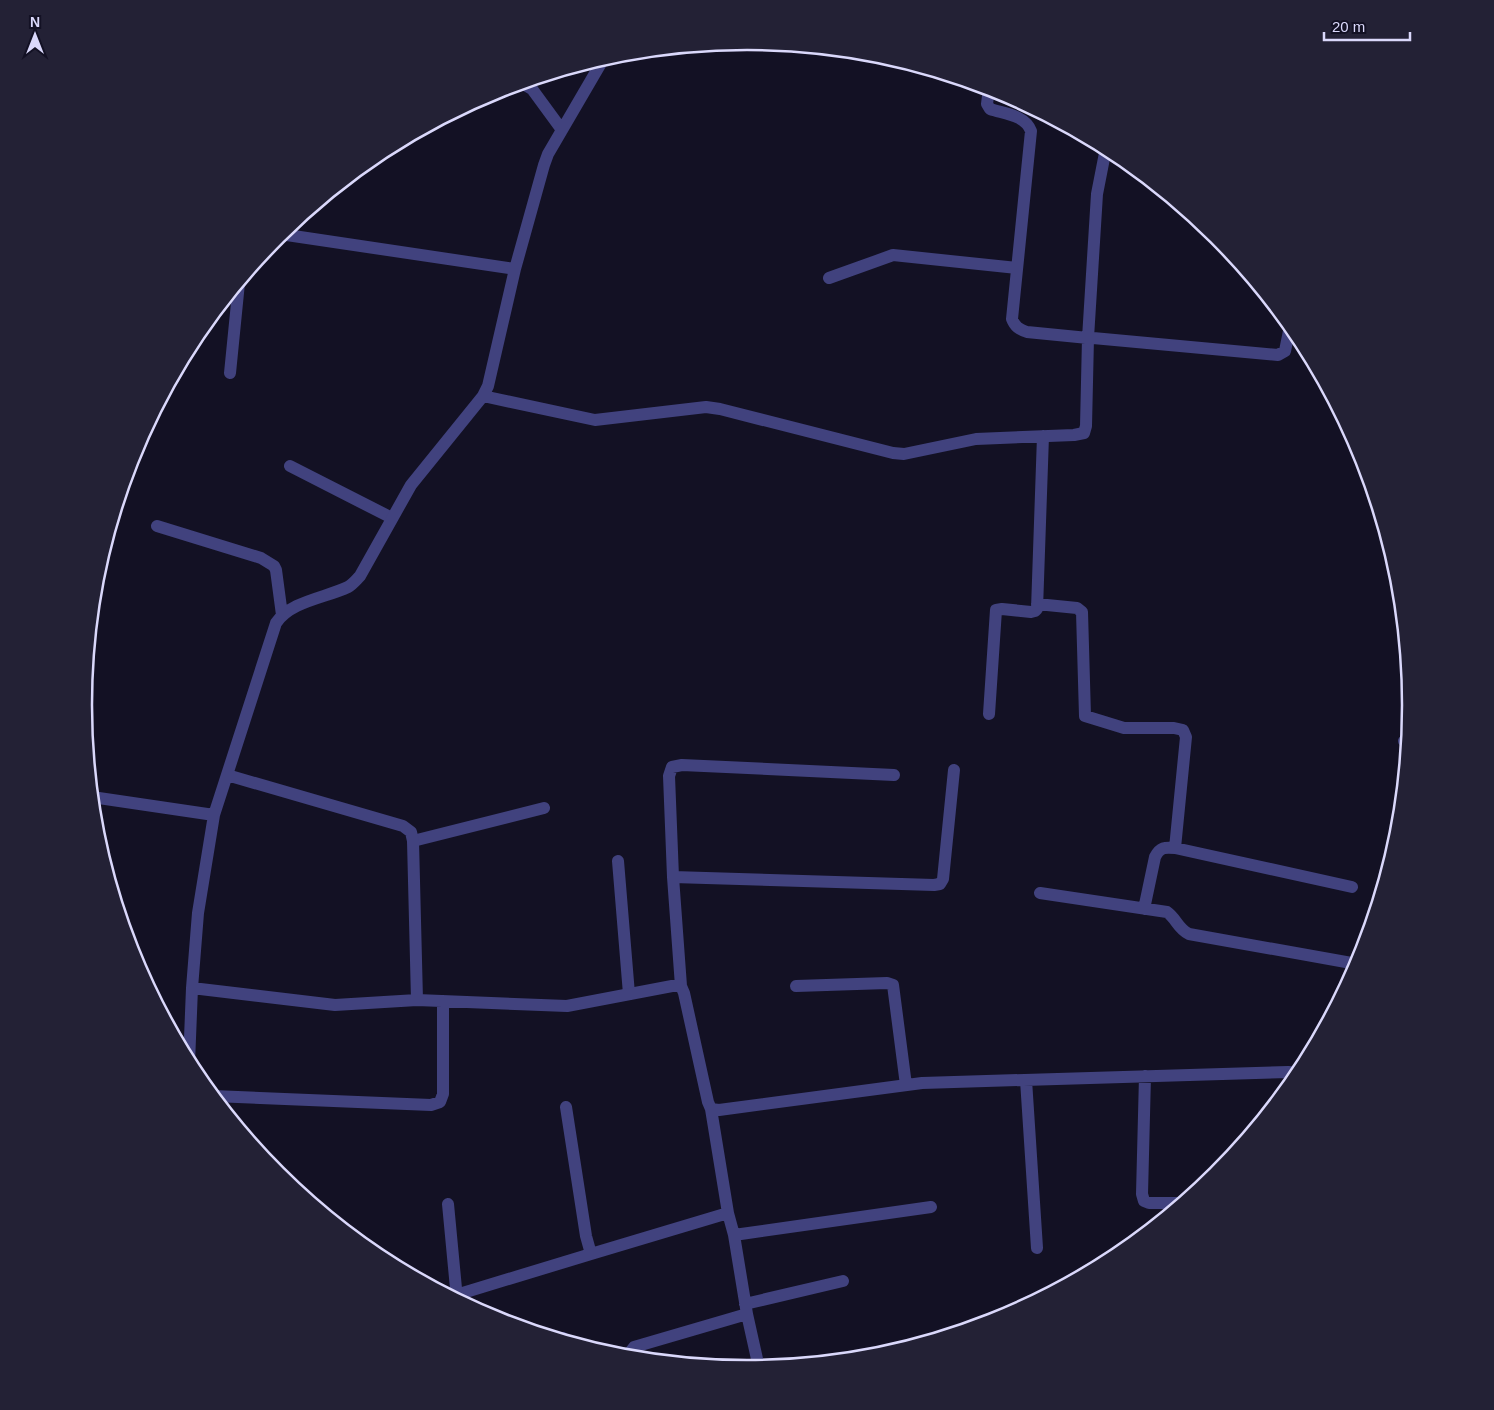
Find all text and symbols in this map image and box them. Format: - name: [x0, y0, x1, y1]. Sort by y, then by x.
- north arrow: [10, 10, 60, 60]
- scale bar: [1324, 10, 1410, 42]
- text: N: [30, 14, 40, 30]
- text: 20 m: [1332, 18, 1365, 35]

